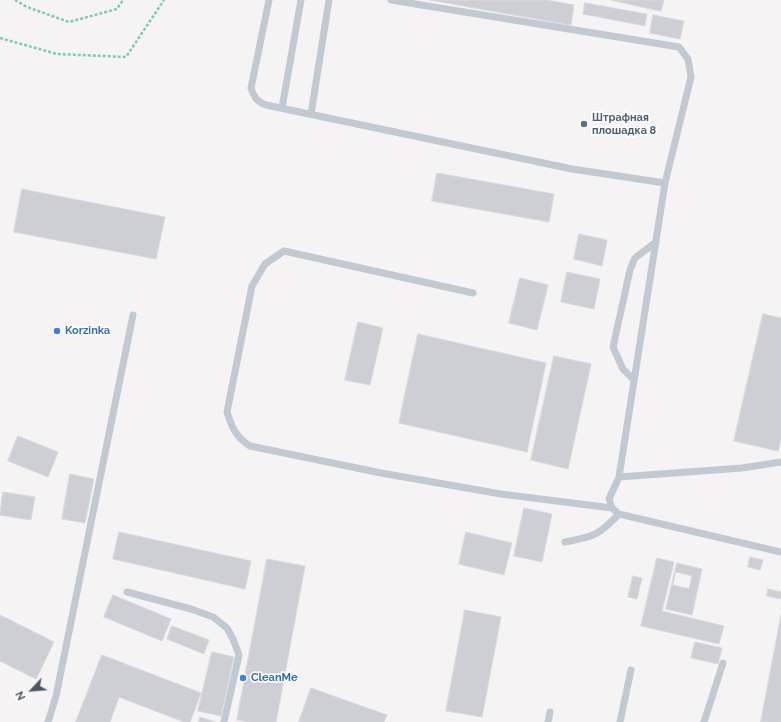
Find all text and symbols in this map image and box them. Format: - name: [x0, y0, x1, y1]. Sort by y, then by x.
- place label: Штрафная плошадка 8: [592, 111, 656, 137]
- marker: Штрафная плошадка 8: [579, 119, 589, 129]
- place label: Korzinka: [65, 324, 110, 338]
- marker: Korzinka: [52, 326, 62, 336]
- north arrow: [12, 670, 52, 710]
- place label: CleanMe: [251, 671, 298, 685]
- marker: CleanMe: [238, 673, 248, 683]
- text: N: [13, 689, 28, 702]

